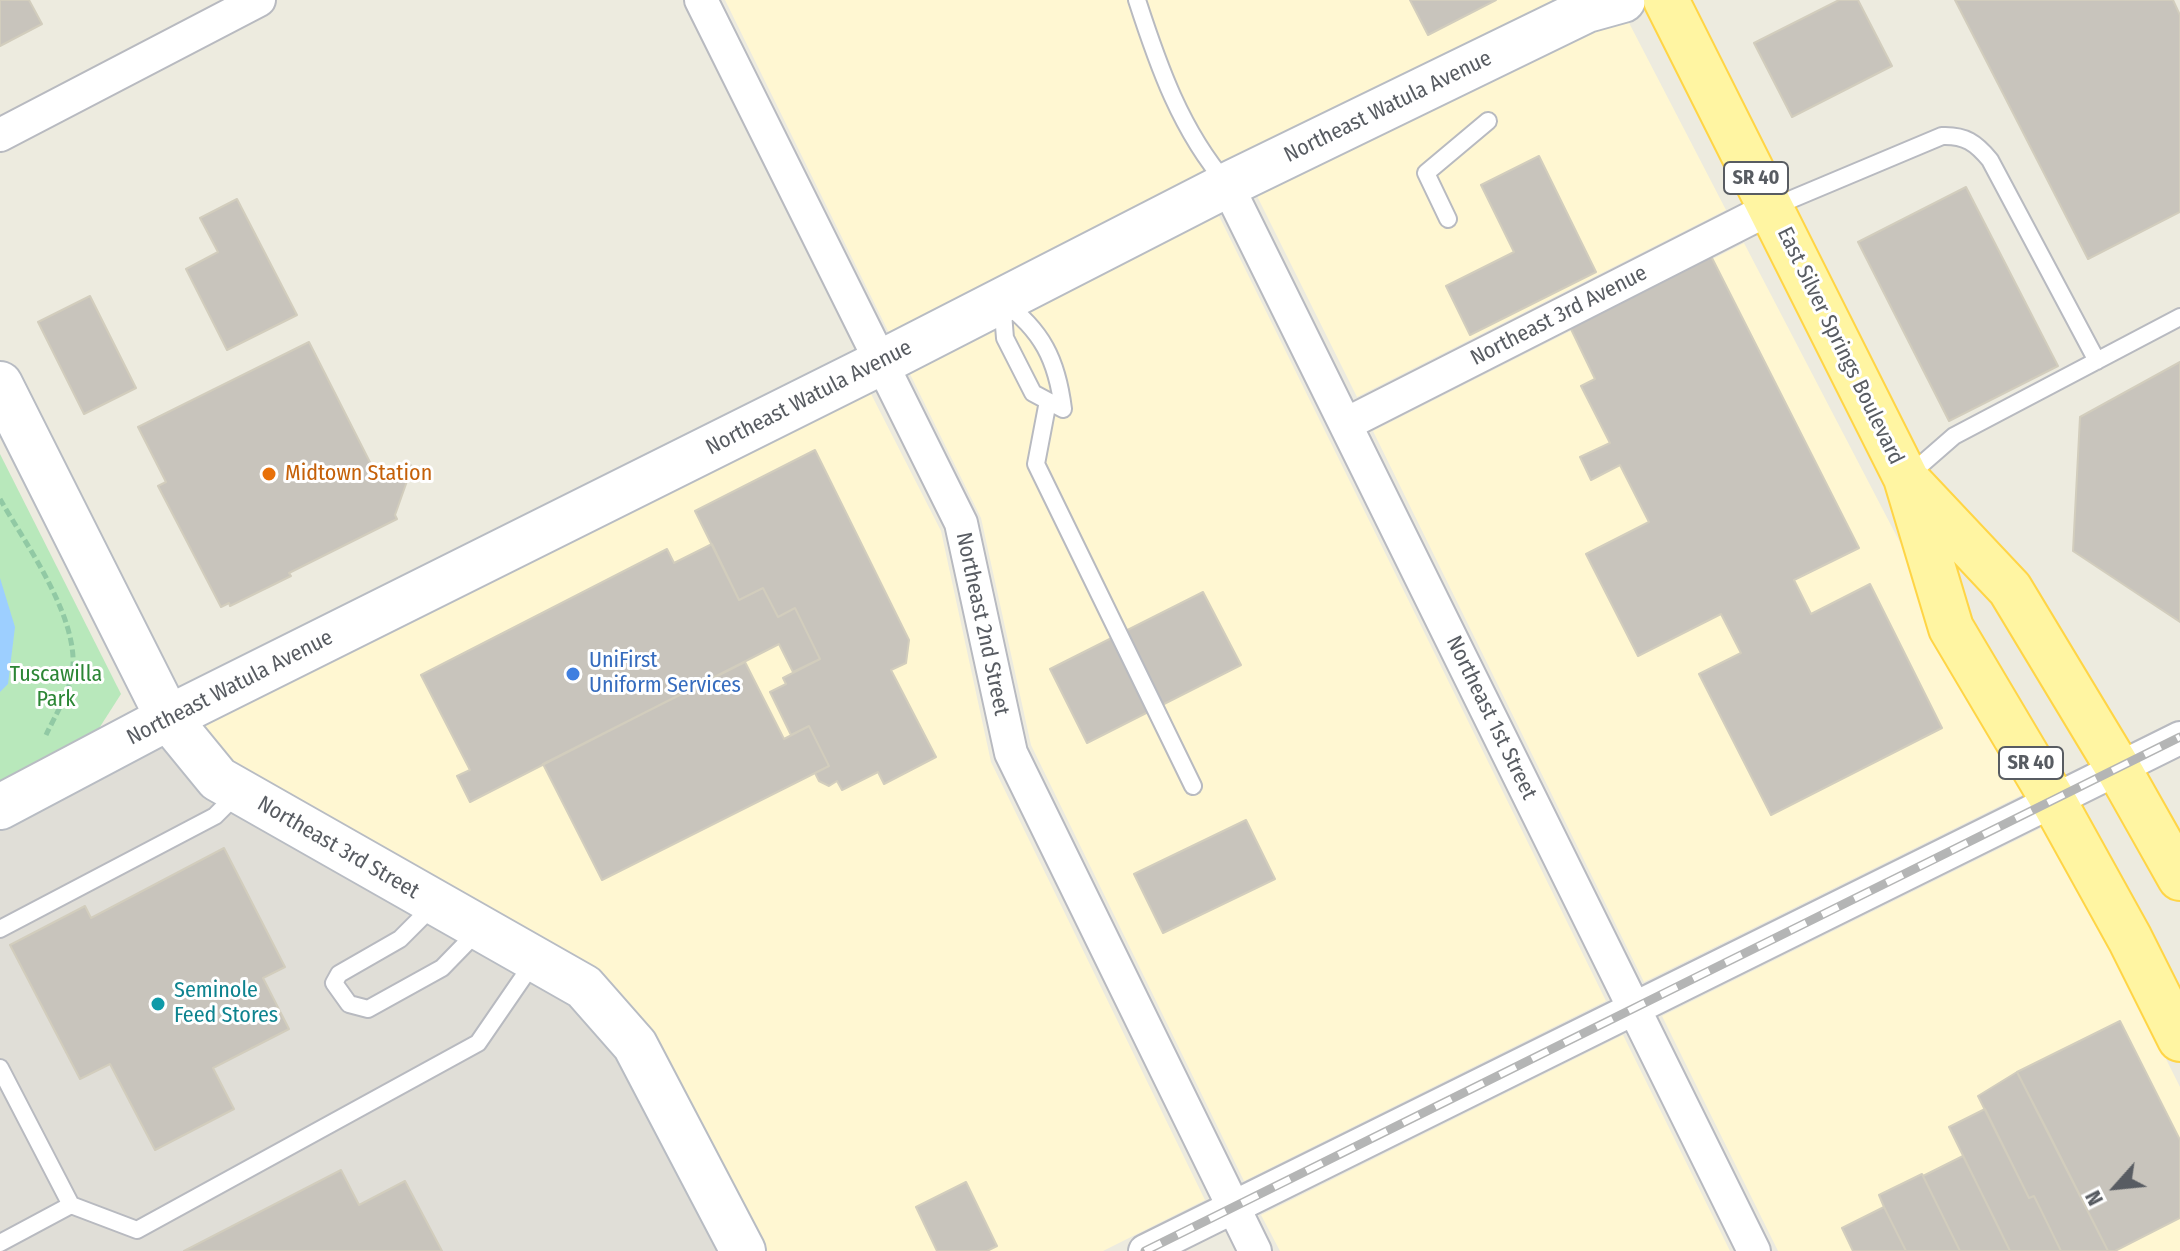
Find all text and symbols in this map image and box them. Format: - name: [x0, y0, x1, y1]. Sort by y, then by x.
- street label: Northeast Watula Avenue: [1280, 45, 1496, 169]
- road number: SR 40: [1724, 162, 1788, 194]
- street label: East Silver Springs Boulevard: [1771, 223, 1909, 469]
- street label: Northeast 3rd Avenue: [1466, 260, 1652, 372]
- street label: Northeast Watula Avenue: [702, 335, 916, 461]
- place label: Midtown Station: [285, 461, 432, 487]
- marker: Midtown Station: [260, 465, 278, 483]
- street label: Northeast 2nd Street: [950, 530, 1014, 718]
- street label: Northeast Watula Avenue: [123, 625, 337, 751]
- street label: Northeast 1st Street: [1440, 632, 1542, 804]
- place label: UniFirst Uniform Services: [589, 648, 741, 700]
- park label: Tuscawilla Park: [10, 662, 102, 714]
- marker: UniFirst Uniform Services: [564, 665, 582, 683]
- road number: SR 40: [1999, 747, 2063, 779]
- street label: Northeast 3rd Street: [252, 791, 424, 905]
- place label: Seminole Feed Stores: [174, 978, 278, 1030]
- marker: Seminole Feed Stores: [149, 995, 167, 1013]
- north arrow: [2076, 1147, 2156, 1227]
- text: N: [2079, 1186, 2109, 1210]

